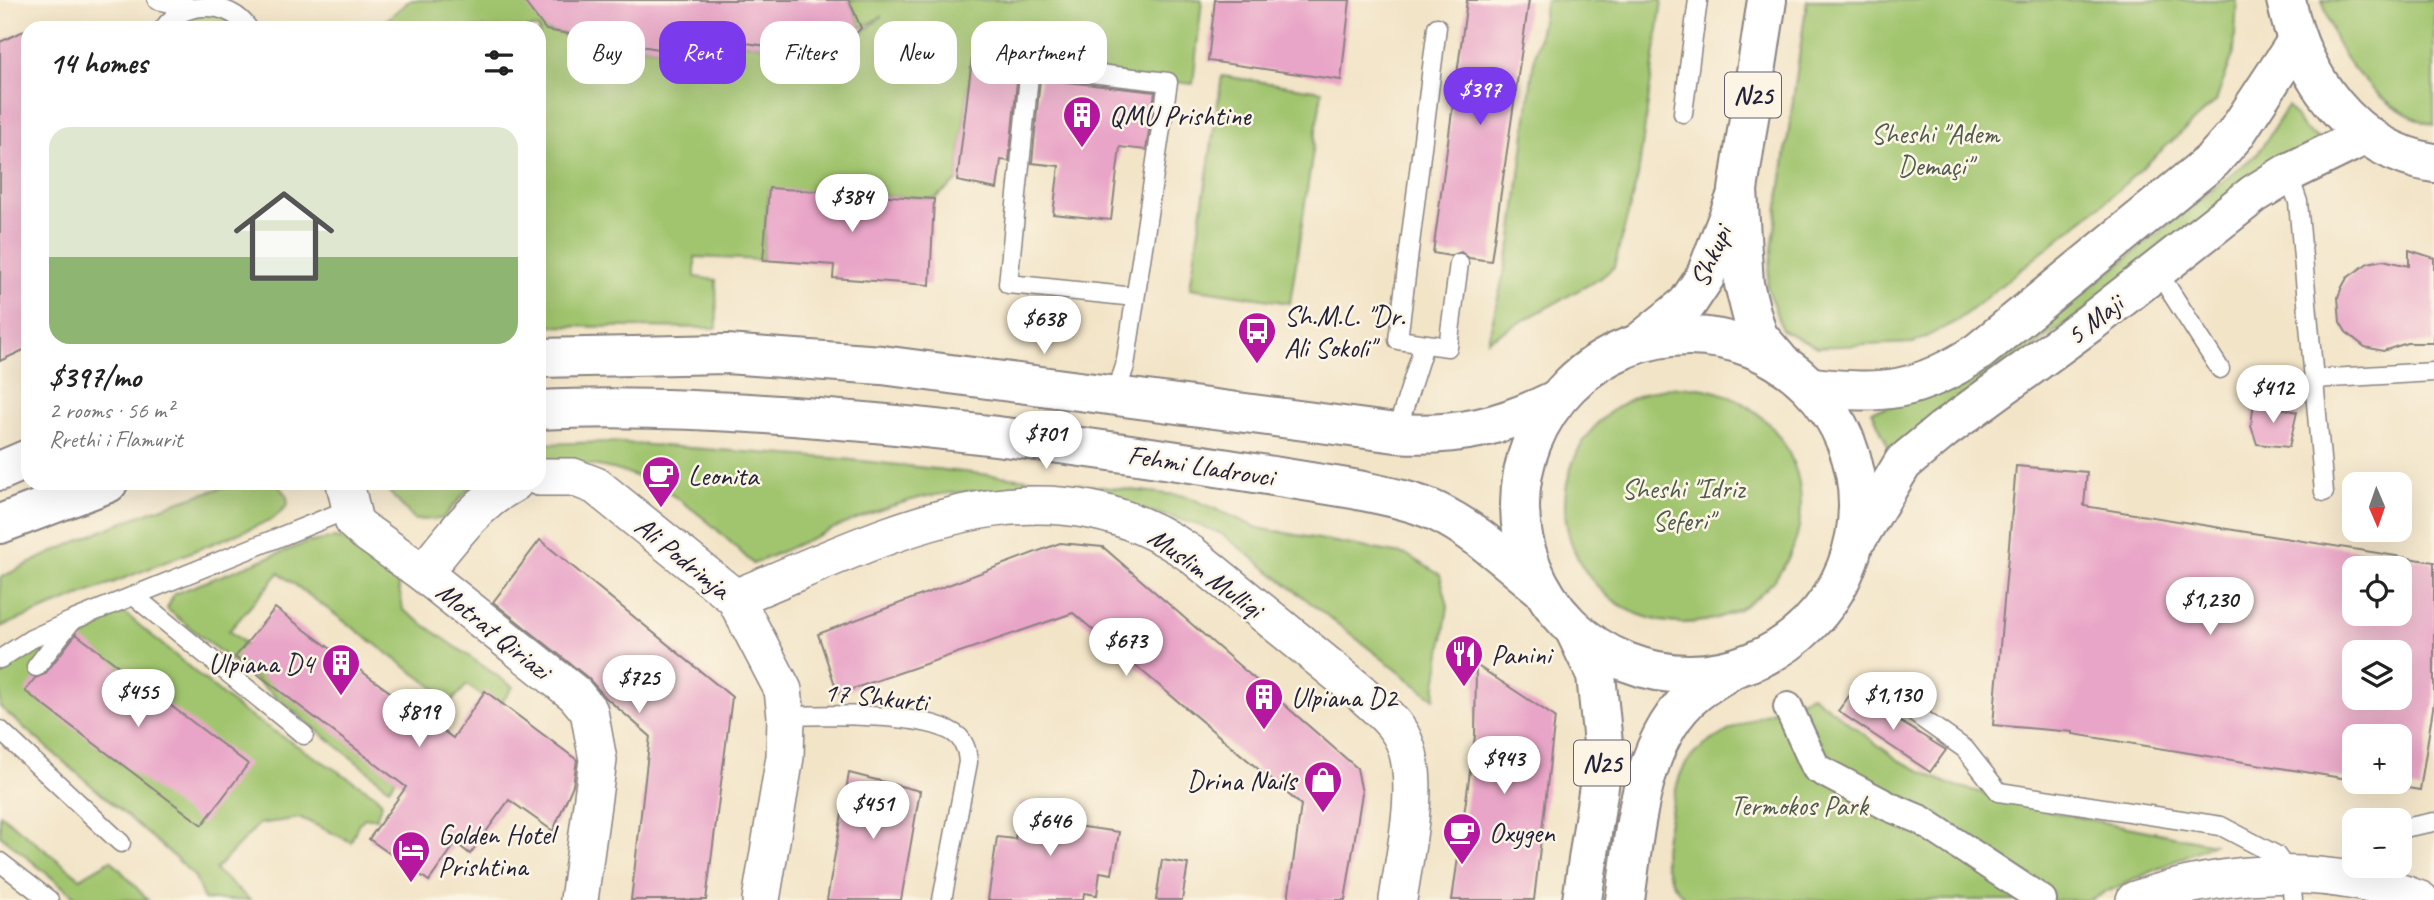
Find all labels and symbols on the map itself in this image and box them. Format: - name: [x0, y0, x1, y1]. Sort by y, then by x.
- pin: $397: [1439, 68, 1521, 127]
- road number: N25: [1725, 72, 1781, 118]
- building icon: QMU Prishtine: [1061, 94, 1103, 149]
- place label: QMU Prishtine: [1109, 98, 1252, 133]
- park label: Sheshi "Adem Demaçi": [1871, 116, 2001, 183]
- pin: $384: [811, 174, 893, 234]
- street label: Shkupi: [1682, 217, 1741, 292]
- street label: 5 Maji: [2059, 284, 2133, 352]
- pin: $638: [1003, 296, 1085, 356]
- place label: Sh.M.L. "Dr. Ali Sokoli": [1284, 298, 1406, 365]
- bus stop icon: Sh.M.L. "Dr. Ali Sokoli": [1236, 310, 1278, 365]
- pin: $412: [2232, 366, 2314, 425]
- pin: $701: [1005, 412, 1087, 471]
- street label: Fehmi Lladrovci: [1126, 437, 1280, 495]
- cafe icon: Leonita: [640, 454, 682, 509]
- place label: Leonita: [688, 458, 760, 493]
- park label: Sheshi "Idriz Seferi": [1621, 471, 1747, 538]
- north arrow: [2342, 472, 2412, 542]
- street label: Ali Podrimja: [628, 508, 739, 608]
- street label: Muslim Mulliqi: [1142, 519, 1273, 628]
- street label: Motrat Qiriazi: [430, 574, 561, 689]
- pin: $1,230: [2153, 578, 2267, 637]
- pin: $673: [1085, 618, 1167, 678]
- restaurant icon: Panini: [1443, 633, 1485, 688]
- place label: Panini: [1491, 637, 1555, 672]
- building icon: Ulpiana D4: [320, 642, 362, 697]
- place label: Ulpiana D4: [208, 646, 316, 681]
- pin: $725: [598, 656, 680, 715]
- pin: $455: [97, 670, 179, 729]
- pin: $1,130: [1836, 672, 1950, 732]
- street label: 17 Shkurti: [822, 674, 933, 720]
- building icon: Ulpiana D2: [1243, 676, 1285, 731]
- place label: Ulpiana D2: [1291, 680, 1399, 715]
- pin: $819: [378, 690, 460, 749]
- pin: $943: [1463, 736, 1545, 796]
- road number: N25: [1574, 740, 1630, 786]
- shop icon: Drina Nails: [1302, 759, 1344, 814]
- place label: Drina Nails: [1187, 763, 1298, 798]
- pin: $451: [832, 782, 914, 841]
- park label: Termokos Park: [1730, 788, 1869, 823]
- pin: $646: [1009, 798, 1091, 858]
- cafe icon: Oxygen: [1441, 811, 1483, 866]
- place label: Oxygen: [1489, 815, 1556, 850]
- place label: Golden Hotel Prishtina: [438, 817, 560, 884]
- hotel icon: Golden Hotel Prishtina: [390, 829, 432, 884]

